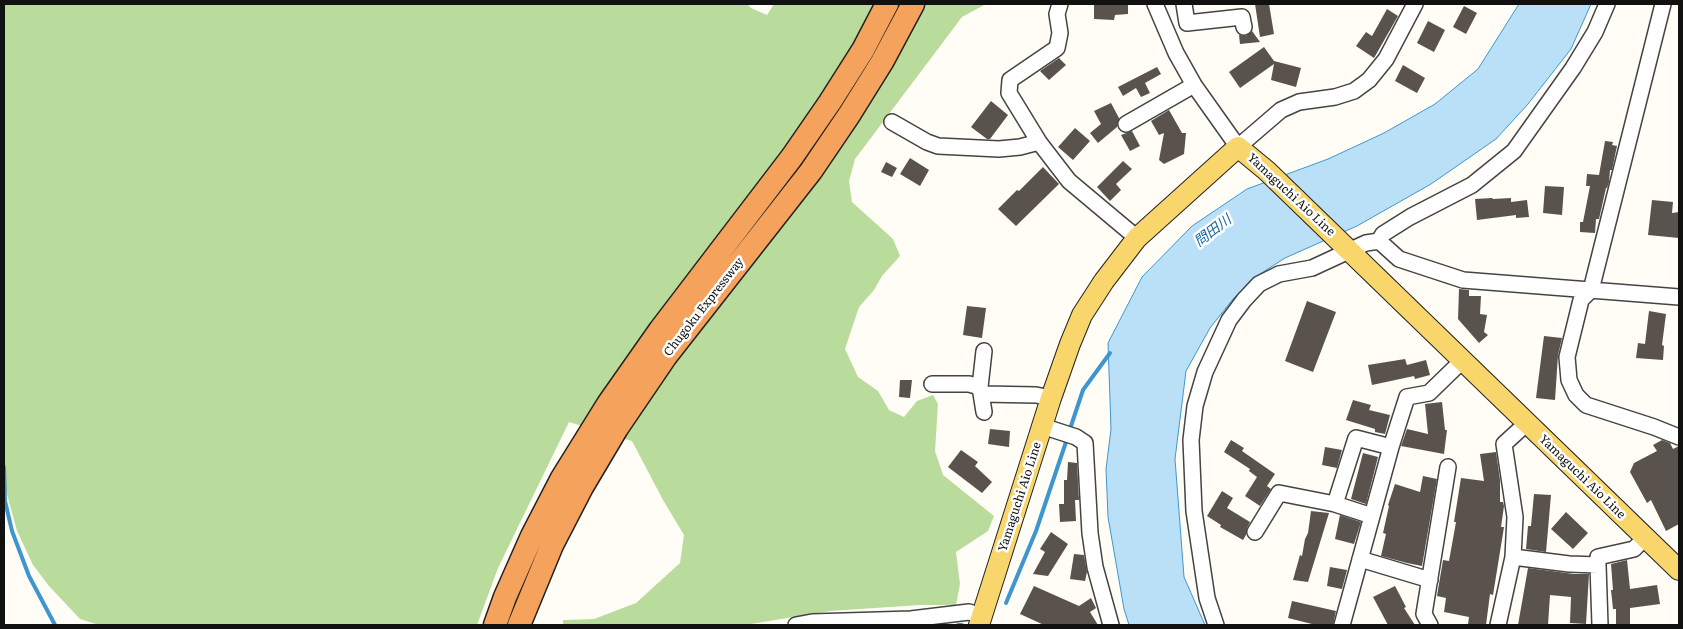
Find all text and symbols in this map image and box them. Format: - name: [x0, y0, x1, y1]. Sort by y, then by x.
- street label: Yamaguchi Aio Line: [1244, 151, 1338, 239]
- water label: 問田川: [1191, 212, 1235, 250]
- street label: Chugoku Expressway: [661, 255, 747, 359]
- street label: Yamaguchi Aio Line: [1536, 432, 1628, 522]
- street label: Yamaguchi Aio Line: [995, 440, 1045, 554]

